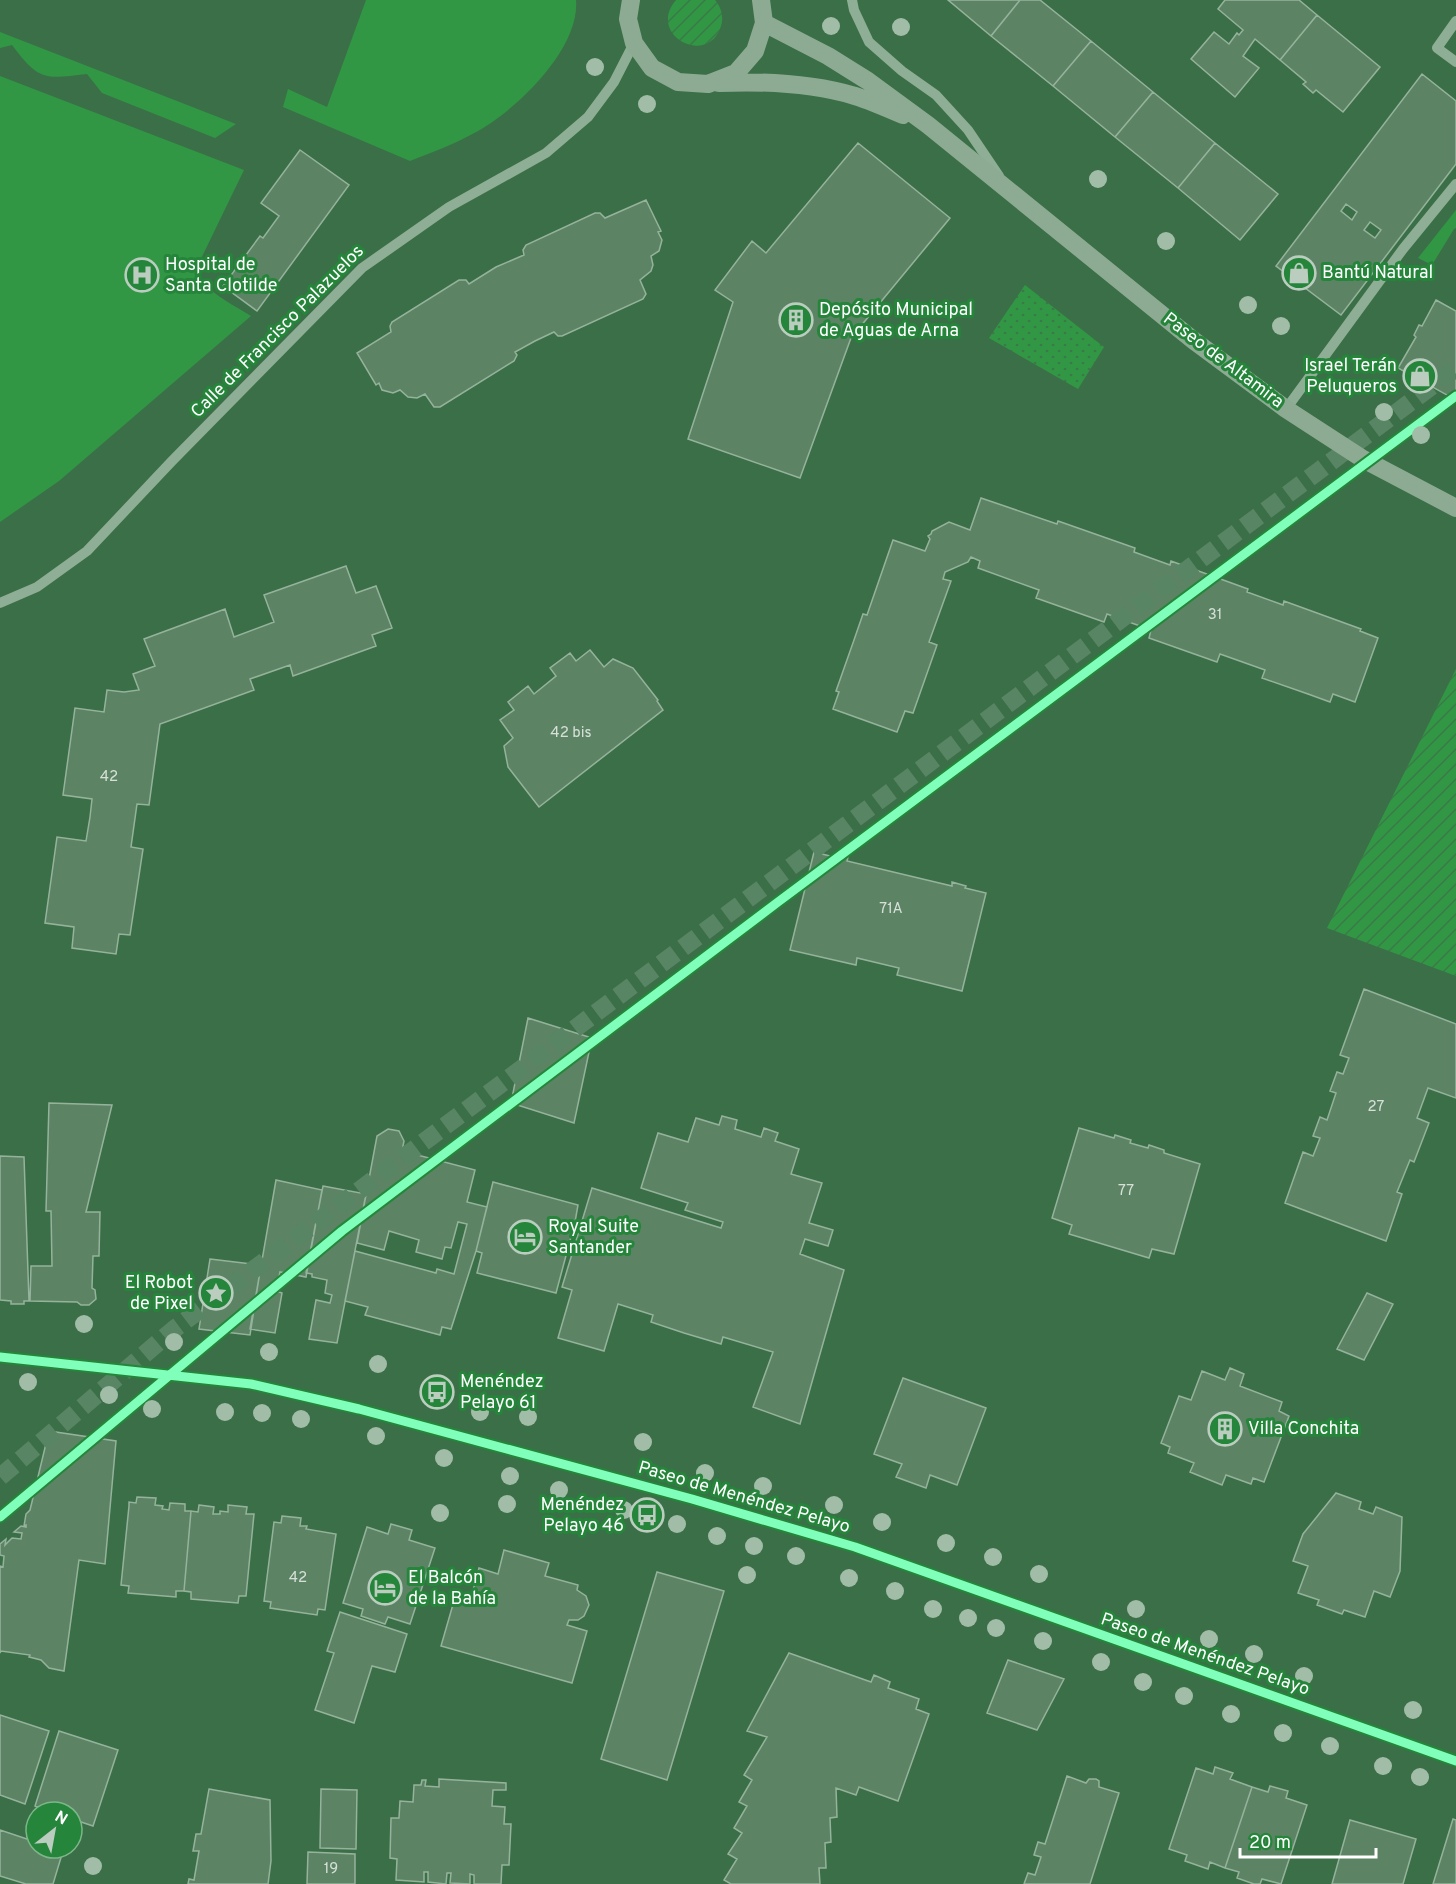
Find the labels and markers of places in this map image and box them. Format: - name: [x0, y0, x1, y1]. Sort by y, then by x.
- place label: Hospital de Santa Clotilde: [165, 254, 277, 298]
- shop icon: Bantú Natural: [1281, 255, 1317, 291]
- hospital icon: Hospital de Santa Clotilde: [124, 257, 160, 293]
- place label: Bantú Natural: [1322, 262, 1433, 285]
- place label: Depósito Municipal de Aguas de Arna: [819, 299, 973, 343]
- building icon: Depósito Municipal de Aguas de Arna: [778, 302, 814, 338]
- place label: Israel Terán Peluqueros: [1304, 355, 1397, 399]
- shop icon: Israel Terán Peluqueros: [1402, 358, 1438, 394]
- place label: Royal Suite Santander: [548, 1216, 639, 1260]
- hotel icon: Royal Suite Santander: [507, 1219, 543, 1255]
- place label: El Robot de Pixel: [125, 1272, 193, 1316]
- place icon: El Robot de Pixel: [198, 1275, 234, 1311]
- place label: Menéndez Pelayo 61: [460, 1371, 544, 1415]
- bus stop icon: Menéndez Pelayo 61: [419, 1374, 455, 1410]
- building icon: Villa Conchita: [1207, 1411, 1243, 1447]
- place label: Villa Conchita: [1248, 1418, 1359, 1441]
- place label: Menéndez Pelayo 46: [540, 1494, 624, 1538]
- bus stop icon: Menéndez Pelayo 46: [629, 1497, 665, 1533]
- place label: El Balcón de la Bahía: [408, 1567, 496, 1611]
- hotel icon: El Balcón de la Bahía: [367, 1570, 403, 1606]

